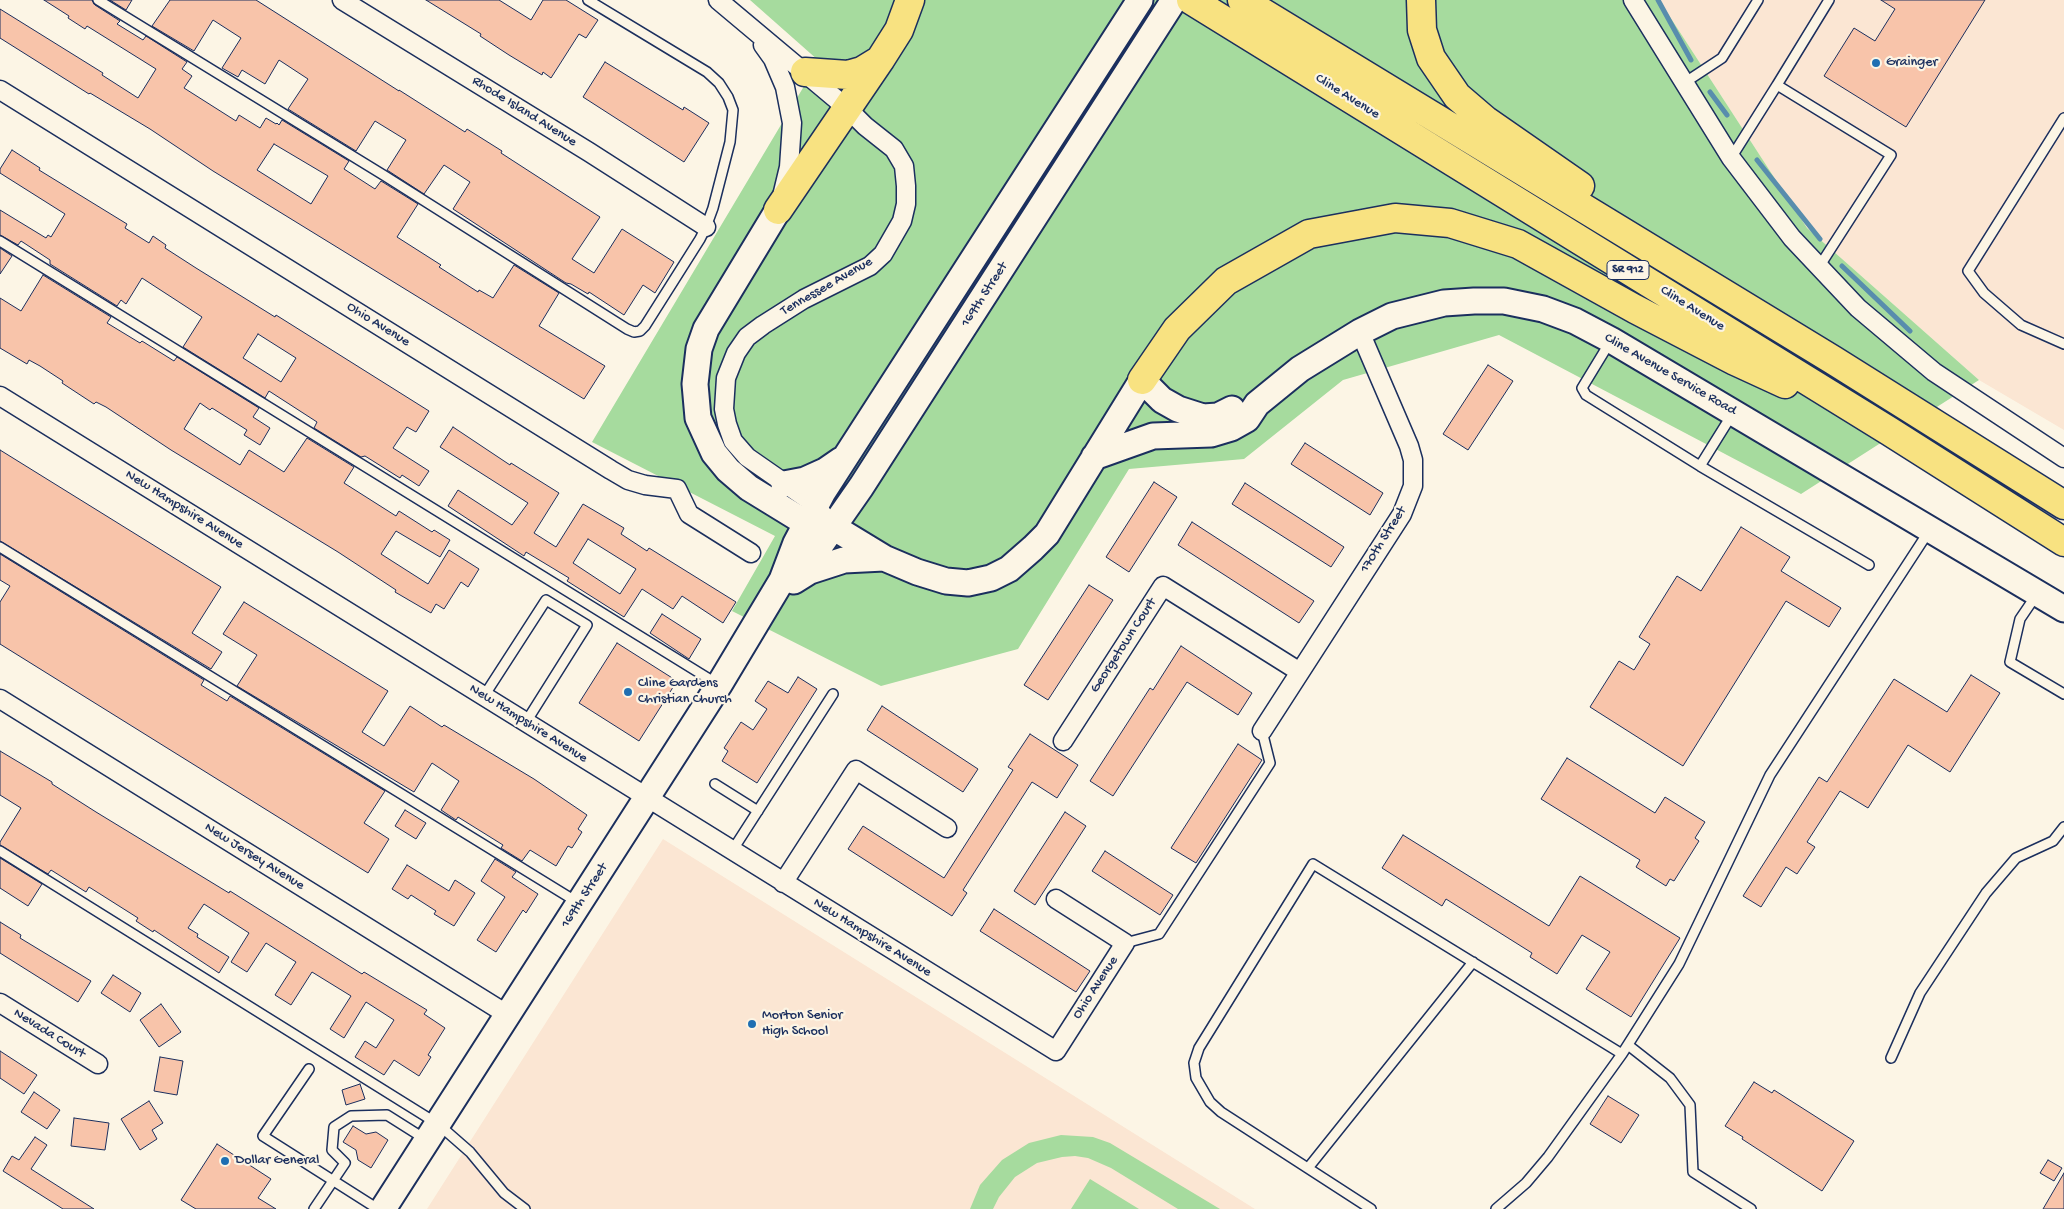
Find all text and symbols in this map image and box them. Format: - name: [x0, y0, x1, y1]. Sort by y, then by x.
- place label: Grainger: [1886, 55, 1937, 71]
- marker: Grainger: [1870, 57, 1882, 69]
- street label: Cline Avenue: [1312, 71, 1382, 123]
- street label: Rhode Island Avenue: [468, 73, 580, 151]
- street label: Tennessee Avenue: [778, 254, 876, 320]
- street label: 169th Street: [958, 260, 1012, 330]
- road number: SR 912: [1607, 260, 1649, 280]
- street label: Cline Avenue: [1657, 283, 1727, 335]
- street label: Ohio Avenue: [343, 299, 413, 351]
- street label: Cline Avenue Service Road: [1601, 330, 1739, 420]
- street label: New Hampshire Avenue: [122, 467, 246, 553]
- street label: 170th Street: [1357, 504, 1411, 576]
- street label: Georgetown Court: [1087, 596, 1161, 696]
- place label: Cline Gardens Christian Church: [638, 676, 732, 709]
- street label: New Hampshire Avenue: [466, 681, 590, 767]
- marker: Cline Gardens Christian Church: [622, 686, 634, 698]
- street label: New Jersey Avenue: [201, 819, 307, 895]
- street label: 169th Street: [558, 861, 612, 931]
- street label: New Hampshire Avenue: [810, 895, 934, 981]
- street label: Ohio Avenue: [1069, 953, 1123, 1023]
- street label: Nevada Court: [10, 1005, 88, 1063]
- place label: Morton Senior High School: [762, 1008, 843, 1040]
- marker: Morton Senior High School: [746, 1018, 758, 1030]
- place label: Dollar General: [235, 1153, 319, 1169]
- marker: Dollar General: [219, 1155, 231, 1167]

